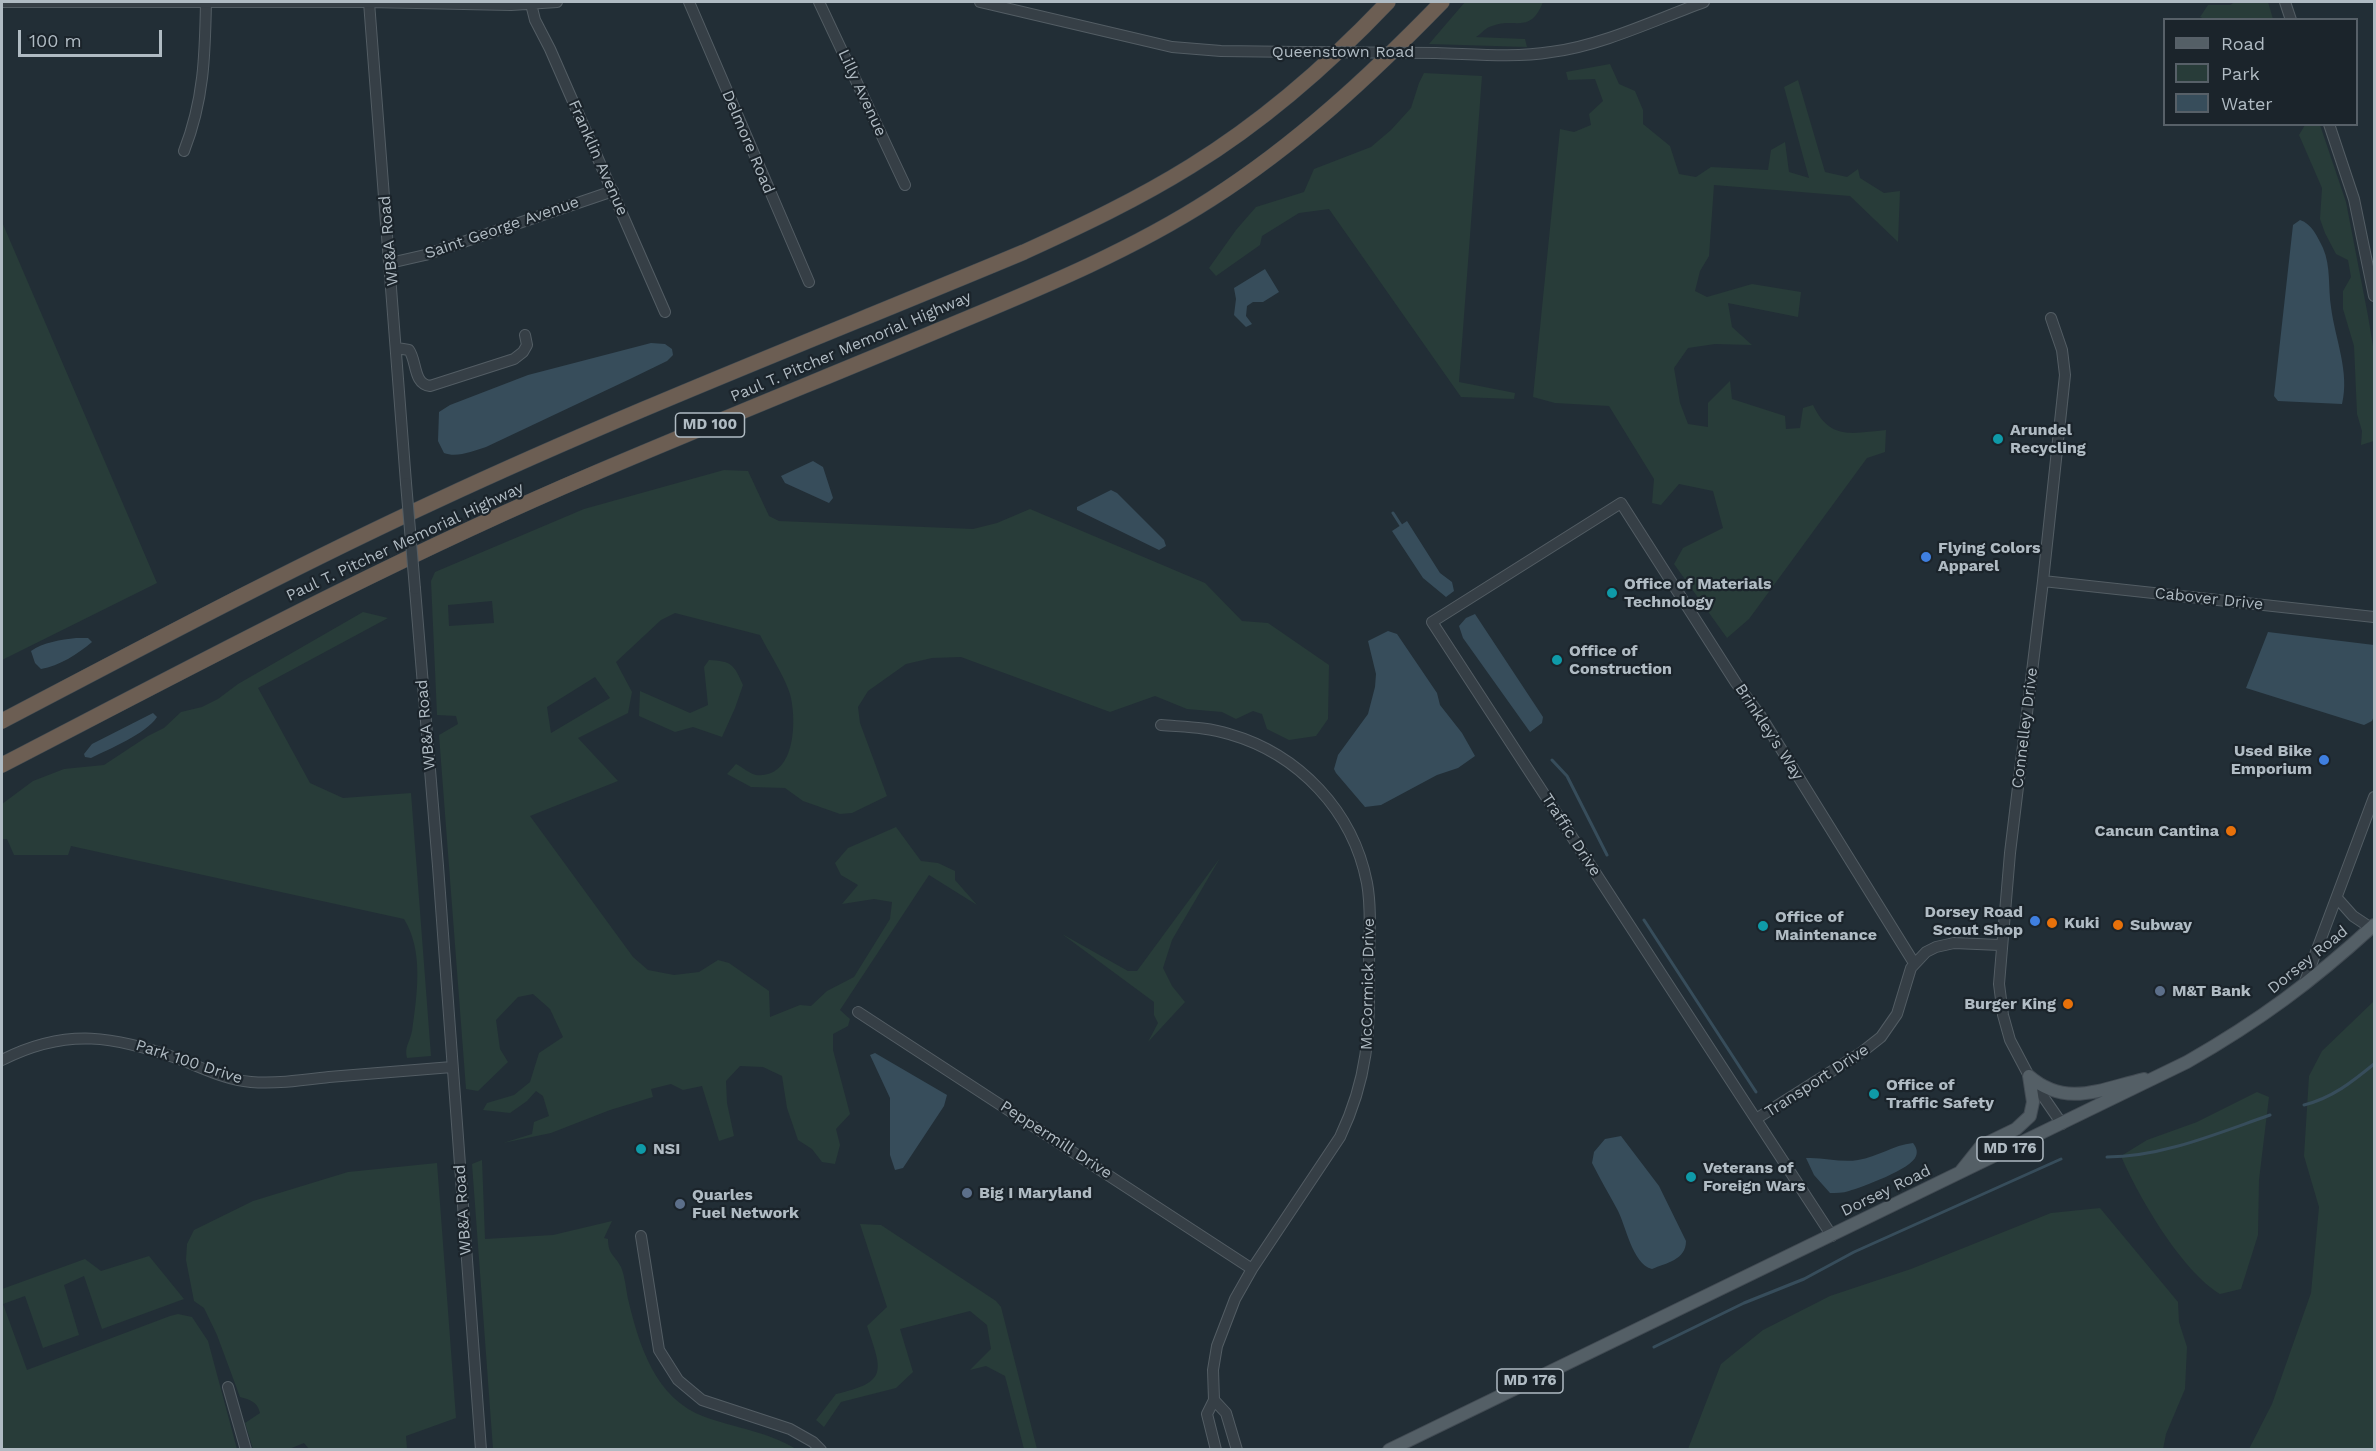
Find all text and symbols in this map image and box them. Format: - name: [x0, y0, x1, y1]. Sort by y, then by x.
- scale bar: [21, 18, 165, 56]
- legend: [2163, 18, 2358, 126]
- text: 100 m: [29, 30, 82, 51]
- text: Road: [2221, 33, 2265, 54]
- street label: Queenstown Road: [1272, 42, 1414, 62]
- street label: Lilly Avenue: [834, 47, 890, 139]
- text: Park: [2221, 63, 2260, 84]
- street label: Delmore Road: [718, 87, 778, 197]
- text: Water: [2221, 93, 2273, 114]
- street label: Franklin Avenue: [564, 97, 632, 219]
- street label: Saint George Avenue: [422, 193, 582, 263]
- street label: WB&A Road: [375, 195, 403, 287]
- street label: Paul T. Pitcher Memorial Highway: [728, 287, 974, 407]
- road number: MD 100: [676, 413, 744, 437]
- place label: Arundel Recycling: [2010, 420, 2086, 458]
- marker: Arundel Recycling: [1991, 432, 2005, 446]
- street label: Paul T. Pitcher Memorial Highway: [283, 478, 527, 606]
- place label: Flying Colors Apparel: [1938, 538, 2040, 576]
- marker: Flying Colors Apparel: [1919, 550, 1933, 564]
- place label: Office of Materials Technology: [1624, 574, 1771, 612]
- street label: Cabover Drive: [2154, 584, 2264, 614]
- marker: Office of Materials Technology: [1605, 586, 1619, 600]
- place label: Office of Construction: [1569, 641, 1672, 679]
- marker: Office of Construction: [1550, 653, 1564, 667]
- street label: Connelley Drive: [2008, 666, 2042, 790]
- street label: WB&A Road: [412, 679, 440, 771]
- street label: Brinkley's Way: [1731, 680, 1807, 784]
- place label: Used Bike Emporium: [2231, 741, 2312, 779]
- marker: Used Bike Emporium: [2317, 753, 2331, 767]
- street label: Traffic Drive: [1537, 790, 1605, 880]
- place label: Cancun Cantina: [2095, 821, 2219, 841]
- marker: Cancun Cantina: [2224, 824, 2238, 838]
- place label: Dorsey Road Scout Shop: [1924, 902, 2023, 940]
- place label: Office of Maintenance: [1775, 907, 1877, 945]
- place label: Kuki: [2064, 913, 2099, 933]
- marker: Dorsey Road Scout Shop: [2028, 914, 2042, 928]
- place label: Subway: [2130, 915, 2192, 935]
- marker: Kuki: [2045, 916, 2059, 930]
- street label: McCormick Drive: [1357, 918, 1379, 1050]
- marker: Subway: [2111, 918, 2125, 932]
- marker: Office of Maintenance: [1756, 919, 1770, 933]
- street label: Dorsey Road: [2264, 922, 2352, 998]
- place label: M&T Bank: [2172, 981, 2251, 1001]
- marker: M&T Bank: [2153, 984, 2167, 998]
- place label: Burger King: [1964, 994, 2056, 1014]
- marker: Burger King: [2061, 997, 2075, 1011]
- street label: Park 100 Drive: [133, 1036, 245, 1088]
- street label: Transport Drive: [1761, 1040, 1873, 1122]
- place label: Office of Traffic Safety: [1886, 1075, 1994, 1113]
- marker: Office of Traffic Safety: [1867, 1087, 1881, 1101]
- street label: Peppermill Drive: [997, 1097, 1115, 1183]
- road number: MD 176: [1977, 1137, 2043, 1161]
- place label: NSI: [653, 1139, 680, 1159]
- marker: NSI: [634, 1142, 648, 1156]
- place label: Veterans of Foreign Wars: [1703, 1158, 1806, 1196]
- street label: Dorsey Road: [1838, 1161, 1934, 1221]
- street label: WB&A Road: [450, 1164, 476, 1256]
- marker: Veterans of Foreign Wars: [1684, 1170, 1698, 1184]
- place label: Big I Maryland: [979, 1183, 1092, 1203]
- place label: Quarles Fuel Network: [692, 1185, 799, 1223]
- marker: Big I Maryland: [960, 1186, 974, 1200]
- marker: Quarles Fuel Network: [673, 1197, 687, 1211]
- road number: MD 176: [1497, 1369, 1563, 1393]

